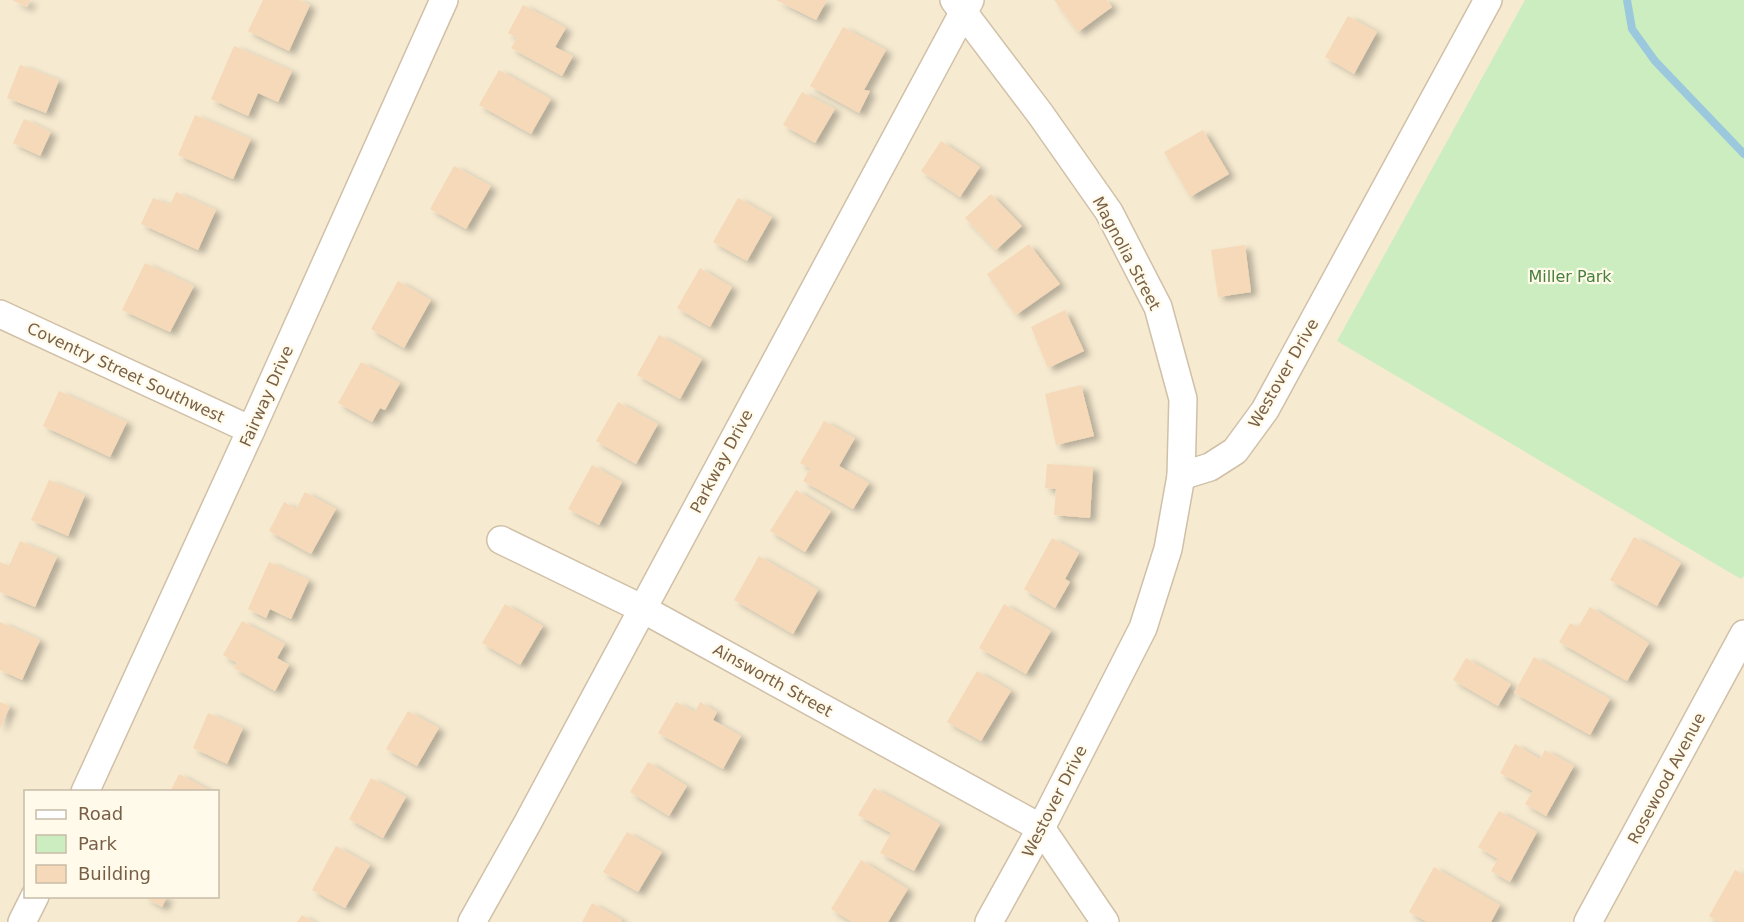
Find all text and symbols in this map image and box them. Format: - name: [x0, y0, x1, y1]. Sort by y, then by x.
- street label: Magnolia Street: [1089, 193, 1165, 313]
- park label: Miller Park: [1528, 267, 1612, 286]
- street label: Westover Drive: [1245, 315, 1322, 431]
- street label: Coventry Street Southwest: [24, 318, 227, 427]
- street label: Fairway Drive: [236, 343, 297, 450]
- street label: Parkway Drive: [686, 406, 757, 516]
- street label: Ainsworth Street: [710, 640, 836, 721]
- street label: Rosewood Avenue: [1624, 709, 1709, 847]
- street label: Westover Drive: [1018, 742, 1091, 860]
- legend: [24, 790, 219, 898]
- text: Road: [78, 803, 123, 824]
- text: Park: [78, 833, 117, 854]
- text: Building: [78, 863, 151, 884]

